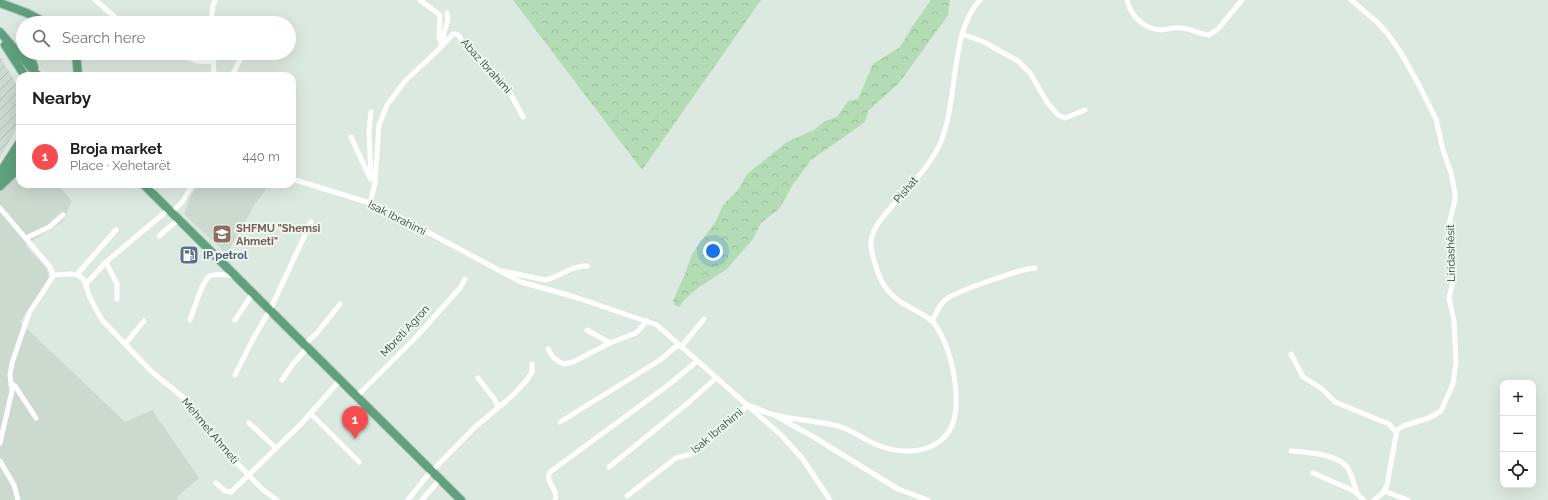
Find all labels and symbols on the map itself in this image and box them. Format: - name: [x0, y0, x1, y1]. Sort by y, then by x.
- street label: Abaz Ibrahimi: [458, 36, 514, 96]
- street label: Pishat: [891, 174, 921, 206]
- street label: Isak Ibrahimi: [366, 198, 428, 238]
- place label: SHFMU "Shemsi Ahmeti": [236, 222, 320, 248]
- school or university icon: SHFMU "Shemsi Ahmeti": [211, 223, 233, 245]
- street label: Liridashësit: [1444, 224, 1458, 282]
- your location: [703, 241, 723, 261]
- fuel station icon: IP petrol: [178, 244, 200, 266]
- place label: IP petrol: [203, 249, 248, 262]
- street label: Mbreti Agron: [378, 303, 432, 359]
- street label: Mehmet Ahmeti: [179, 396, 241, 466]
- pin: 1: [342, 406, 368, 439]
- street label: Isak Ibrahimi: [689, 406, 745, 456]

